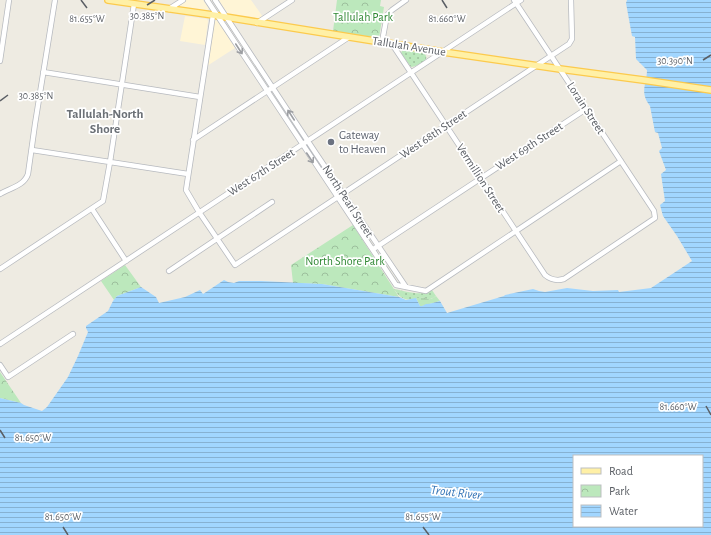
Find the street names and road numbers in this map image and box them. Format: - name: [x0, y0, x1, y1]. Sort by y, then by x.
- street label: Tallulah Avenue: [371, 34, 447, 58]
- street label: Lorain Street: [565, 80, 607, 136]
- street label: West 68th Street: [397, 107, 469, 161]
- street label: West 69th Street: [493, 120, 565, 172]
- street label: Vermillion Street: [454, 142, 508, 215]
- street label: West 67th Street: [225, 146, 297, 198]
- street label: North Pearl Street: [320, 163, 376, 239]

